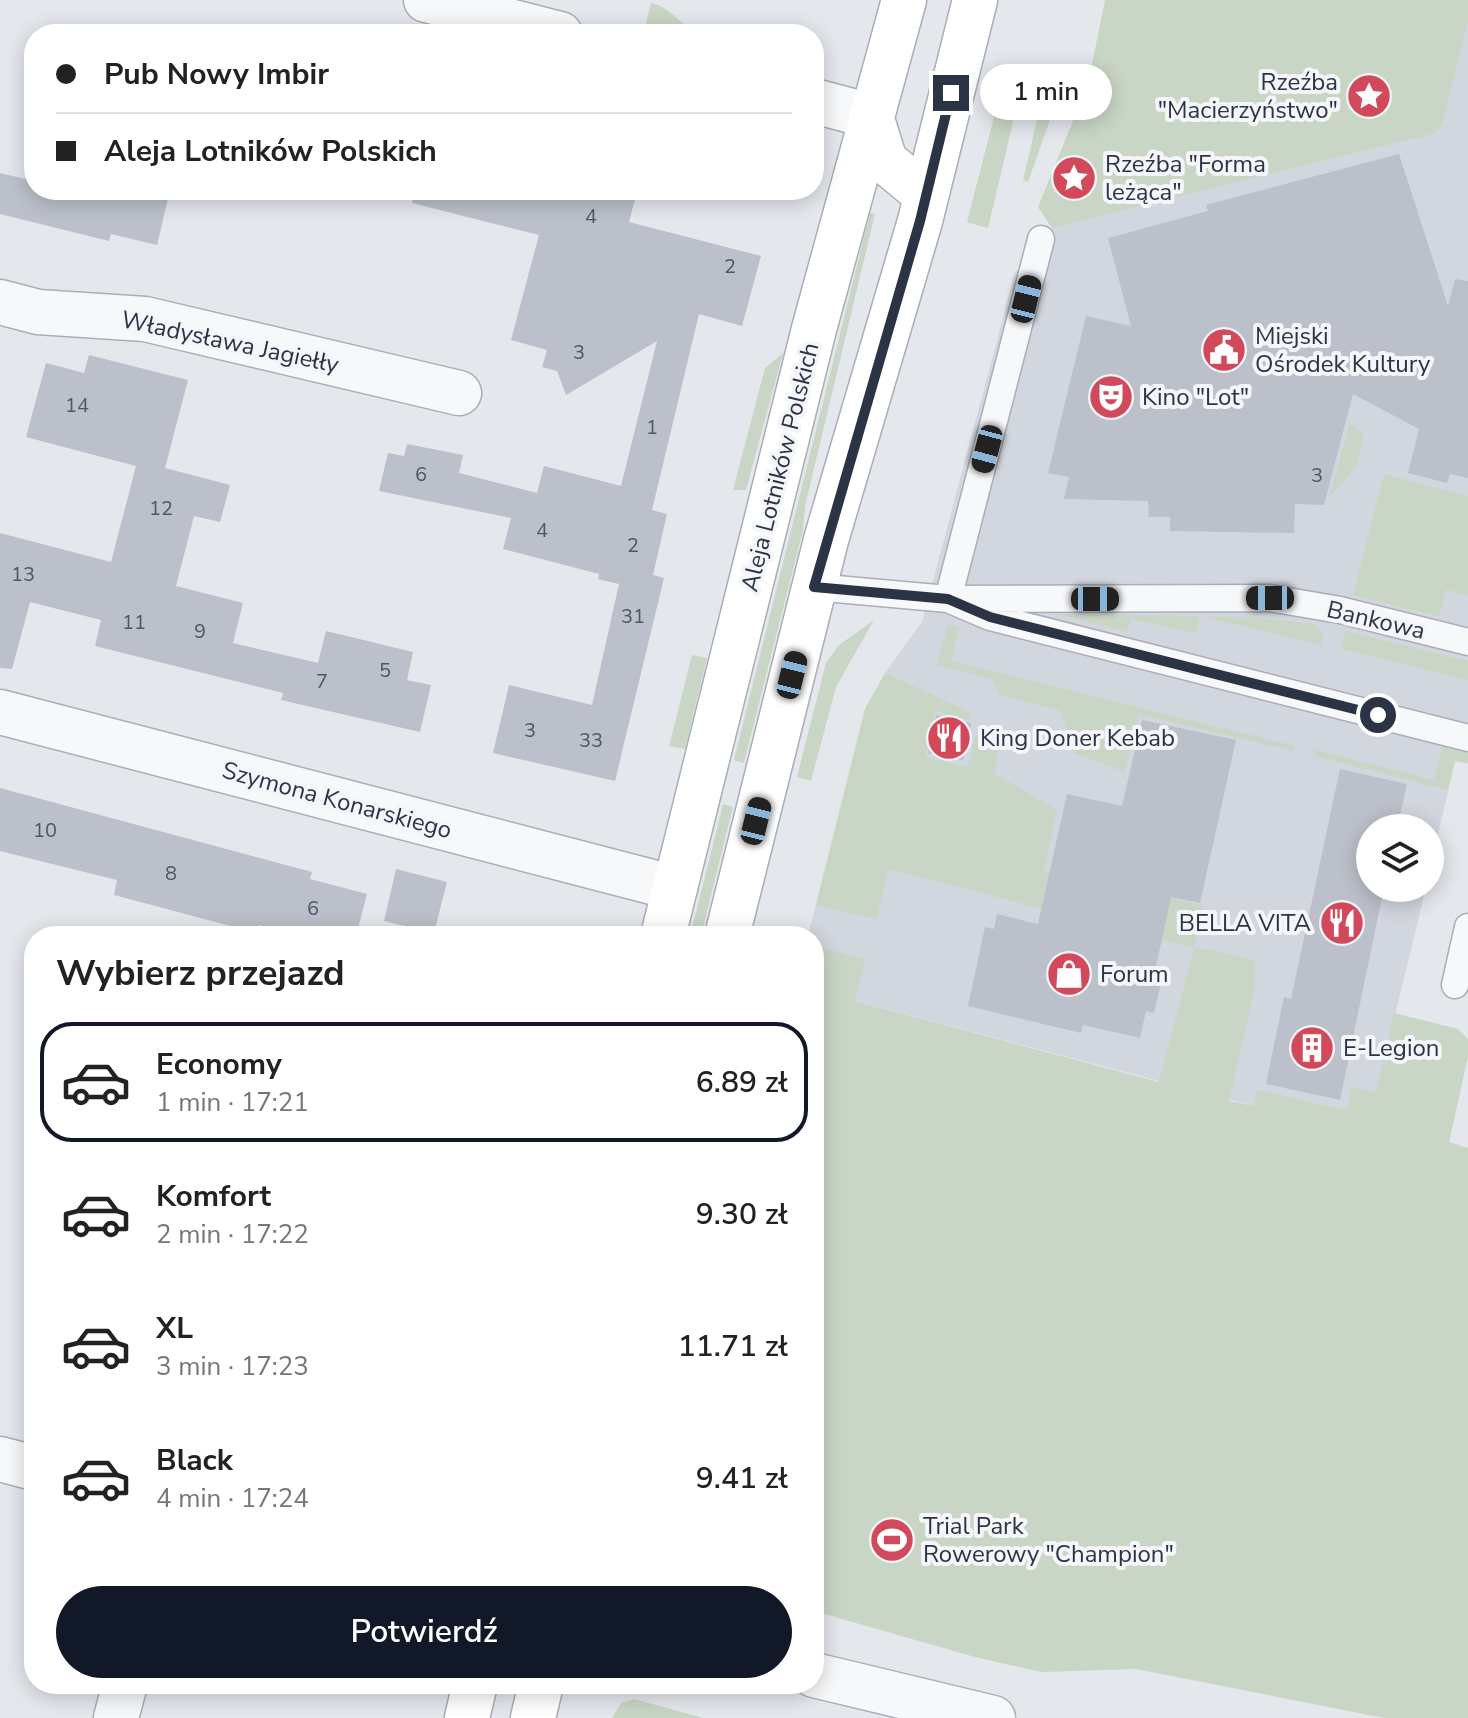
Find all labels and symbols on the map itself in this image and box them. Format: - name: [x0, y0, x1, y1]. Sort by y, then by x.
- callout: 1 min: [979, 65, 1111, 121]
- place label: Rzeźba "Macierzyństwo": [1158, 66, 1338, 126]
- place icon: Rzeźba "Macierzyństwo": [1345, 72, 1393, 120]
- route end: [933, 75, 969, 111]
- place label: Rzeźba "Forma leżąca": [1105, 148, 1266, 208]
- place icon: Rzeźba "Forma leżąca": [1050, 154, 1098, 202]
- house number: 4: [585, 203, 597, 230]
- house number: 2: [724, 253, 736, 280]
- car: [1009, 273, 1043, 325]
- street label: Władysława Jagiełły: [118, 303, 342, 381]
- place label: Miejski Ośrodek Kultury: [1255, 320, 1431, 380]
- public building icon: Miejski Ośrodek Kultury: [1200, 326, 1248, 374]
- house number: 3: [573, 339, 585, 366]
- street label: Aleja Lotników Polskich: [734, 339, 826, 595]
- theatre icon: Kino "Lot": [1087, 373, 1135, 421]
- place label: Kino "Lot": [1142, 381, 1249, 413]
- house number: 14: [65, 392, 89, 419]
- house number: 1: [646, 414, 658, 441]
- car: [969, 423, 1005, 475]
- house number: 6: [415, 461, 427, 488]
- house number: 3: [1311, 462, 1323, 489]
- house number: 12: [149, 495, 173, 522]
- house number: 4: [536, 517, 548, 544]
- house number: 2: [627, 532, 639, 559]
- house number: 13: [11, 561, 35, 588]
- car: [1246, 586, 1294, 610]
- car: [1071, 587, 1119, 611]
- street label: Bankowa: [1324, 593, 1428, 647]
- house number: 31: [621, 603, 645, 630]
- house number: 11: [122, 609, 146, 636]
- house number: 9: [194, 618, 206, 645]
- car: [775, 649, 809, 701]
- house number: 5: [379, 657, 391, 684]
- house number: 7: [316, 668, 328, 695]
- route start: [1360, 697, 1396, 733]
- restaurant icon: King Doner Kebab: [925, 714, 973, 762]
- house number: 3: [524, 717, 536, 744]
- place label: King Doner Kebab: [980, 722, 1175, 754]
- house number: 33: [579, 727, 603, 754]
- street label: Szymona Konarskiego: [219, 754, 455, 846]
- car: [739, 795, 773, 847]
- house number: 10: [33, 817, 57, 844]
- house number: 8: [165, 860, 177, 887]
- house number: 6: [307, 895, 319, 922]
- restaurant icon: BELLA VITA: [1318, 899, 1366, 947]
- place label: BELLA VITA: [1179, 907, 1312, 939]
- shop icon: Forum: [1045, 950, 1093, 998]
- place label: Forum: [1100, 958, 1169, 990]
- building icon: E-Legion: [1288, 1024, 1336, 1072]
- place label: E-Legion: [1343, 1032, 1439, 1064]
- place label: Trial Park Rowerowy "Champion": [923, 1510, 1174, 1570]
- sports icon: Trial Park Rowerowy "Champion": [868, 1516, 916, 1564]

